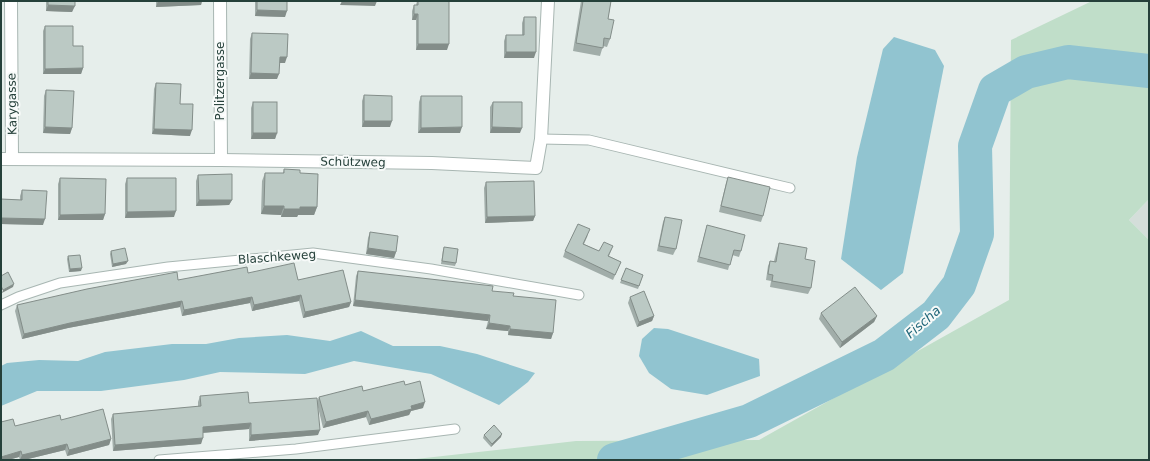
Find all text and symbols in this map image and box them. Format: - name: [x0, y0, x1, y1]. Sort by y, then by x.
- street label: Politzergasse: [213, 42, 227, 120]
- street label: Karygasse: [4, 73, 20, 135]
- street label: Schützweg: [320, 154, 386, 170]
- street label: Blaschkeweg: [238, 247, 316, 267]
- water label: Fischa: [903, 303, 943, 341]

